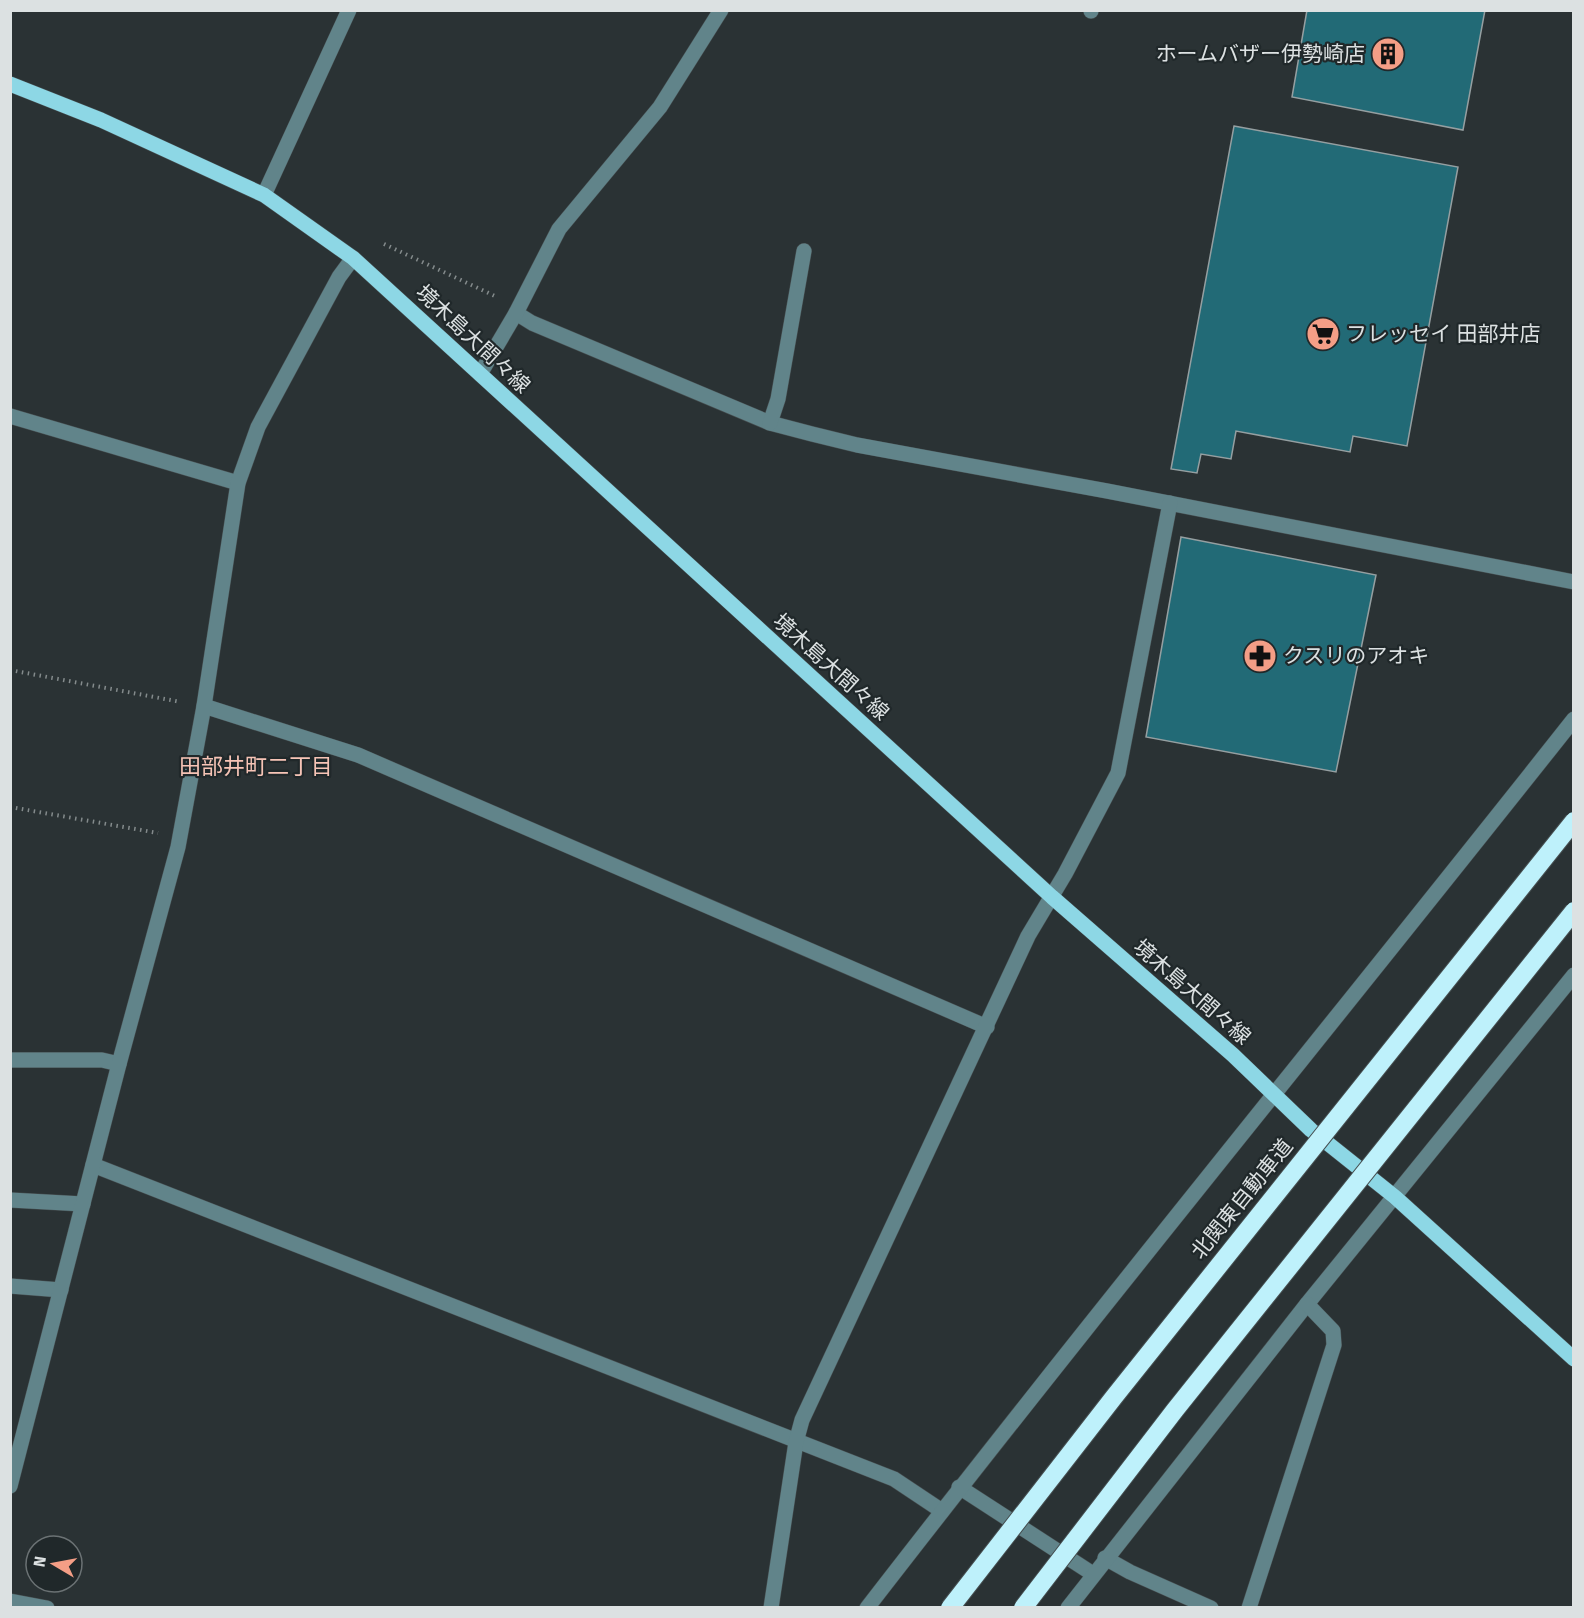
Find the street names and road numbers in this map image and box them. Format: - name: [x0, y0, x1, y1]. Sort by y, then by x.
- street label: 境木島大間々線: [410, 279, 536, 399]
- street label: 境木島大間々線: [768, 608, 894, 726]
- street label: 境木島大間々線: [1128, 934, 1256, 1050]
- street label: 北関東自動車道: [1186, 1134, 1298, 1264]

